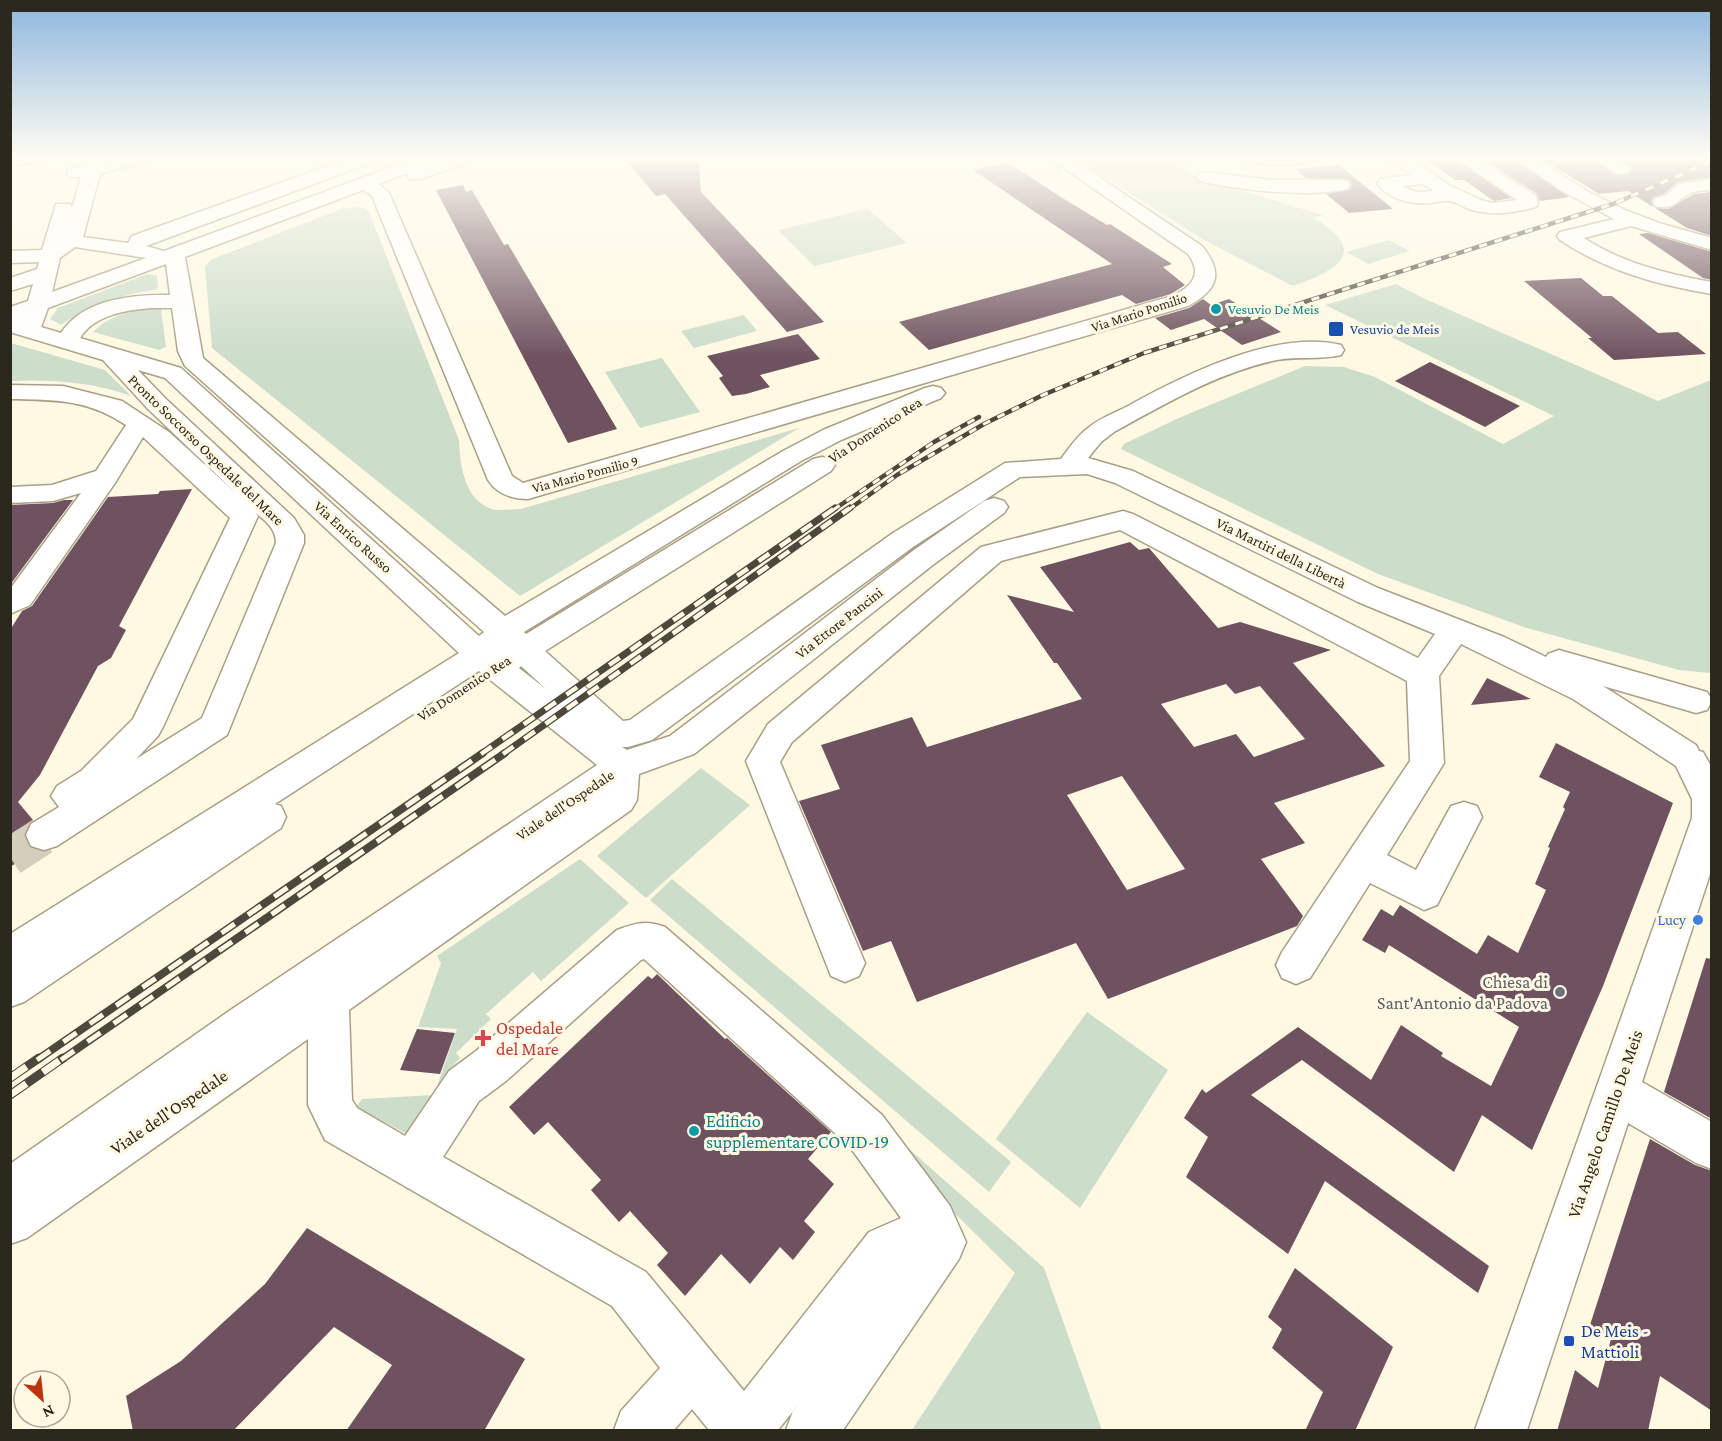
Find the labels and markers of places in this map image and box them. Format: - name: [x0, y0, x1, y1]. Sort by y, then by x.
- place label: Vesuvio De Meis: [1228, 301, 1319, 317]
- marker: Vesuvio De Meis: [1209, 302, 1223, 316]
- marker: Vesuvio de Meis: [1327, 320, 1345, 338]
- place label: Vesuvio de Meis: [1350, 321, 1439, 337]
- place label: Lucy: [1658, 912, 1686, 929]
- marker: Lucy: [1691, 913, 1705, 927]
- place label: Chiesa di Sant'Antonio da Padova: [1377, 972, 1548, 1013]
- marker: Chiesa di Sant'Antonio da Padova: [1553, 985, 1567, 999]
- place label: Ospedale del Mare: [496, 1018, 563, 1059]
- marker: Ospedale del Mare: [474, 1029, 492, 1047]
- place label: Edificio supplementare COVID-19: [706, 1111, 889, 1152]
- marker: Edificio supplementare COVID-19: [687, 1124, 701, 1138]
- place label: De Meis - Mattioli: [1581, 1321, 1649, 1362]
- marker: De Meis - Mattioli: [1562, 1334, 1576, 1348]

